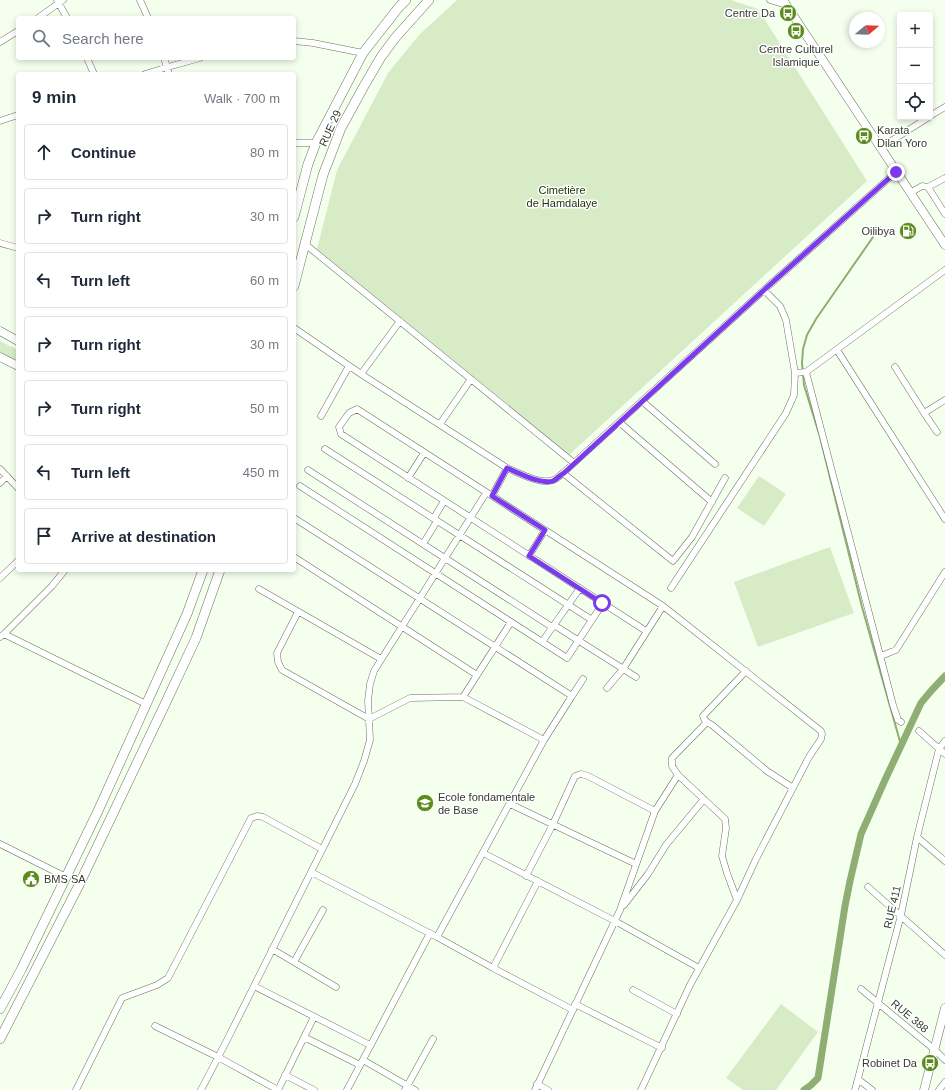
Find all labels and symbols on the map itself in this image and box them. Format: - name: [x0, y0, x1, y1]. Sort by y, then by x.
- bus stop icon: Centre Da: [778, 3, 798, 23]
- place label: Centre Da: [725, 7, 776, 19]
- north arrow: [849, 12, 885, 48]
- bus stop icon: Centre Culturel Islamique: [786, 21, 806, 41]
- place label: Centre Culturel Islamique: [759, 43, 833, 68]
- street label: RUE 29: [317, 108, 343, 148]
- place label: Karata Dilan Yoro: [877, 124, 927, 149]
- bus stop icon: Karata Dilan Yoro: [854, 126, 874, 146]
- route end: [887, 163, 905, 181]
- park label: Cimetière de Hamdalaye: [527, 184, 597, 209]
- fuel station icon: Oilibya: [898, 221, 918, 241]
- place label: Oilibya: [861, 225, 896, 237]
- route start: [593, 594, 611, 612]
- place label: Ecole fondamentale de Base: [438, 791, 535, 816]
- school or university icon: Ecole fondamentale de Base: [415, 793, 435, 813]
- public building icon: BMS SA: [21, 869, 41, 889]
- place label: BMS SA: [44, 873, 86, 885]
- street label: RUE 411: [881, 884, 903, 930]
- street label: RUE 388: [889, 997, 931, 1035]
- bus stop icon: Robinet Da: [920, 1053, 940, 1073]
- place label: Robinet Da: [862, 1057, 918, 1069]

